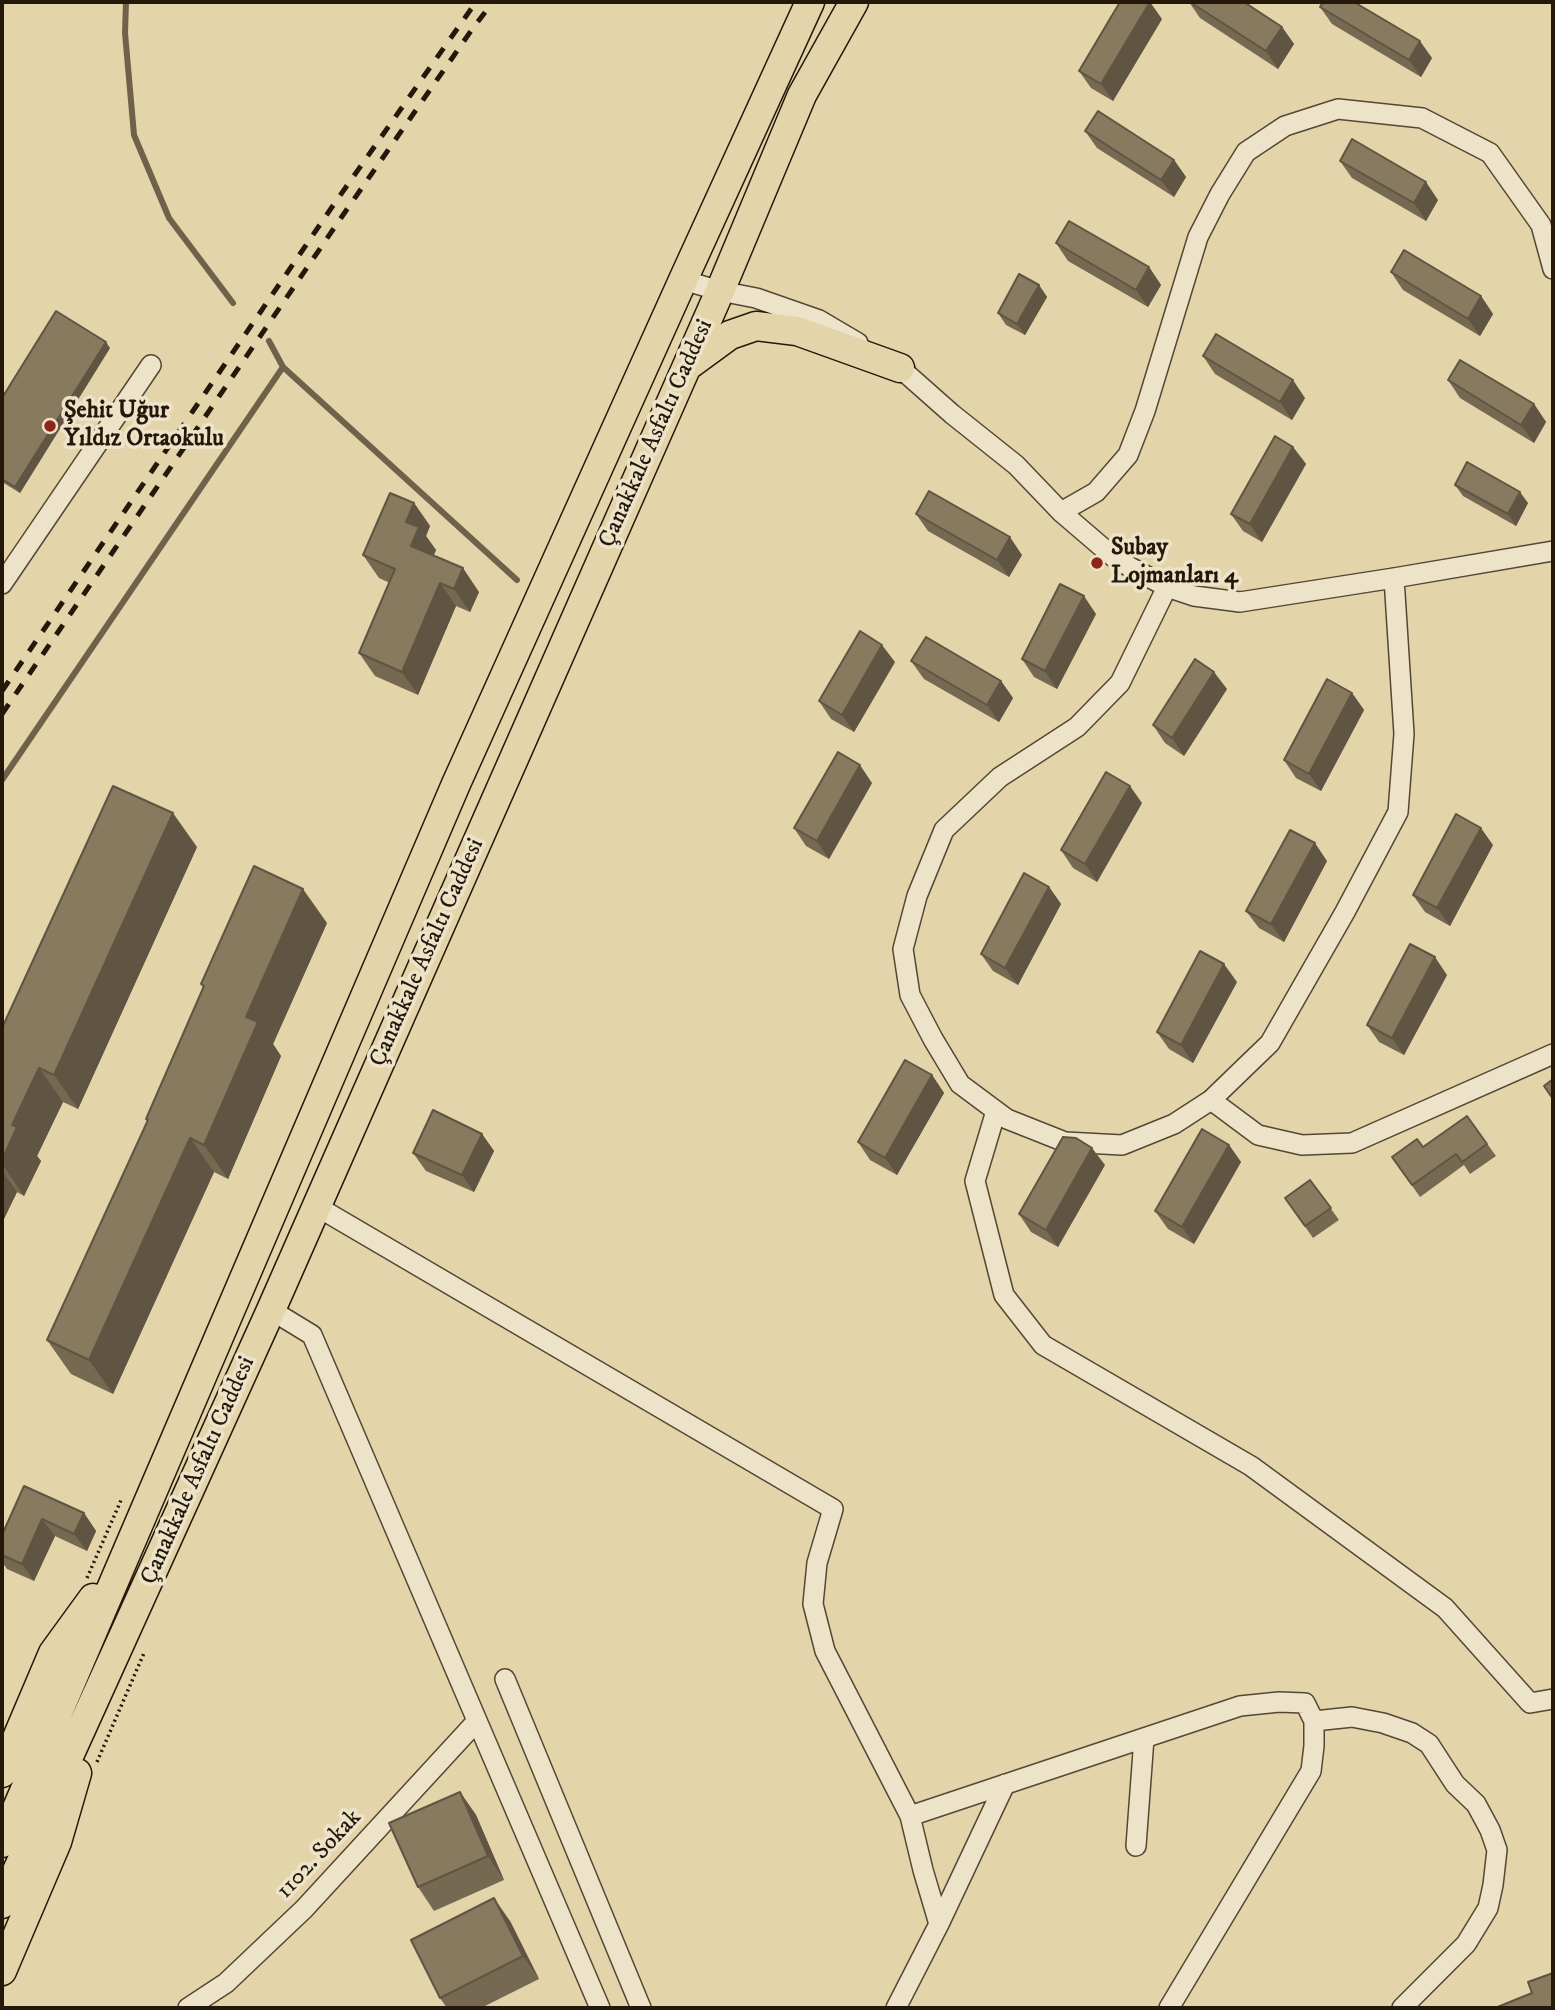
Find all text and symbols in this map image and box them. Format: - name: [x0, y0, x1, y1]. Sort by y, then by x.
- street label: Çanakkale Asfaltı Caddesi: [594, 316, 720, 552]
- place label: Şehit Uğur Yıldız Ortaokulu: [64, 398, 224, 454]
- marker: Şehit Uğur Yıldız Ortaokulu: [42, 418, 58, 434]
- place label: Subay Lojmanları 4: [1111, 535, 1238, 591]
- marker: Subay Lojmanları 4: [1089, 555, 1105, 571]
- street label: Çanakkale Asfaltı Caddesi: [365, 835, 491, 1071]
- street label: Çanakkale Asfaltı Caddesi: [136, 1353, 262, 1589]
- street label: 1102. Sokak: [271, 1804, 369, 1906]

